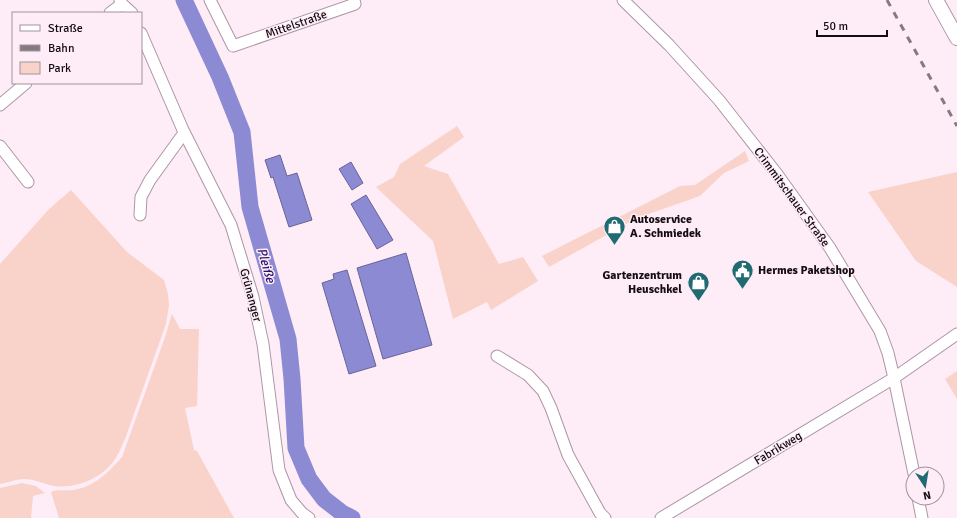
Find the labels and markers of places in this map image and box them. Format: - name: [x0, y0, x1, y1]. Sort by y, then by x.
- place label: Autoservice A. Schmiedek: [630, 212, 702, 241]
- shop icon: Autoservice A. Schmiedek: [601, 213, 627, 246]
- public building icon: Hermes Paketshop: [730, 257, 756, 290]
- place label: Hermes Paketshop: [758, 263, 855, 278]
- place label: Gartenzentrum Heuschkel: [602, 268, 682, 297]
- shop icon: Gartenzentrum Heuschkel: [685, 269, 711, 302]

